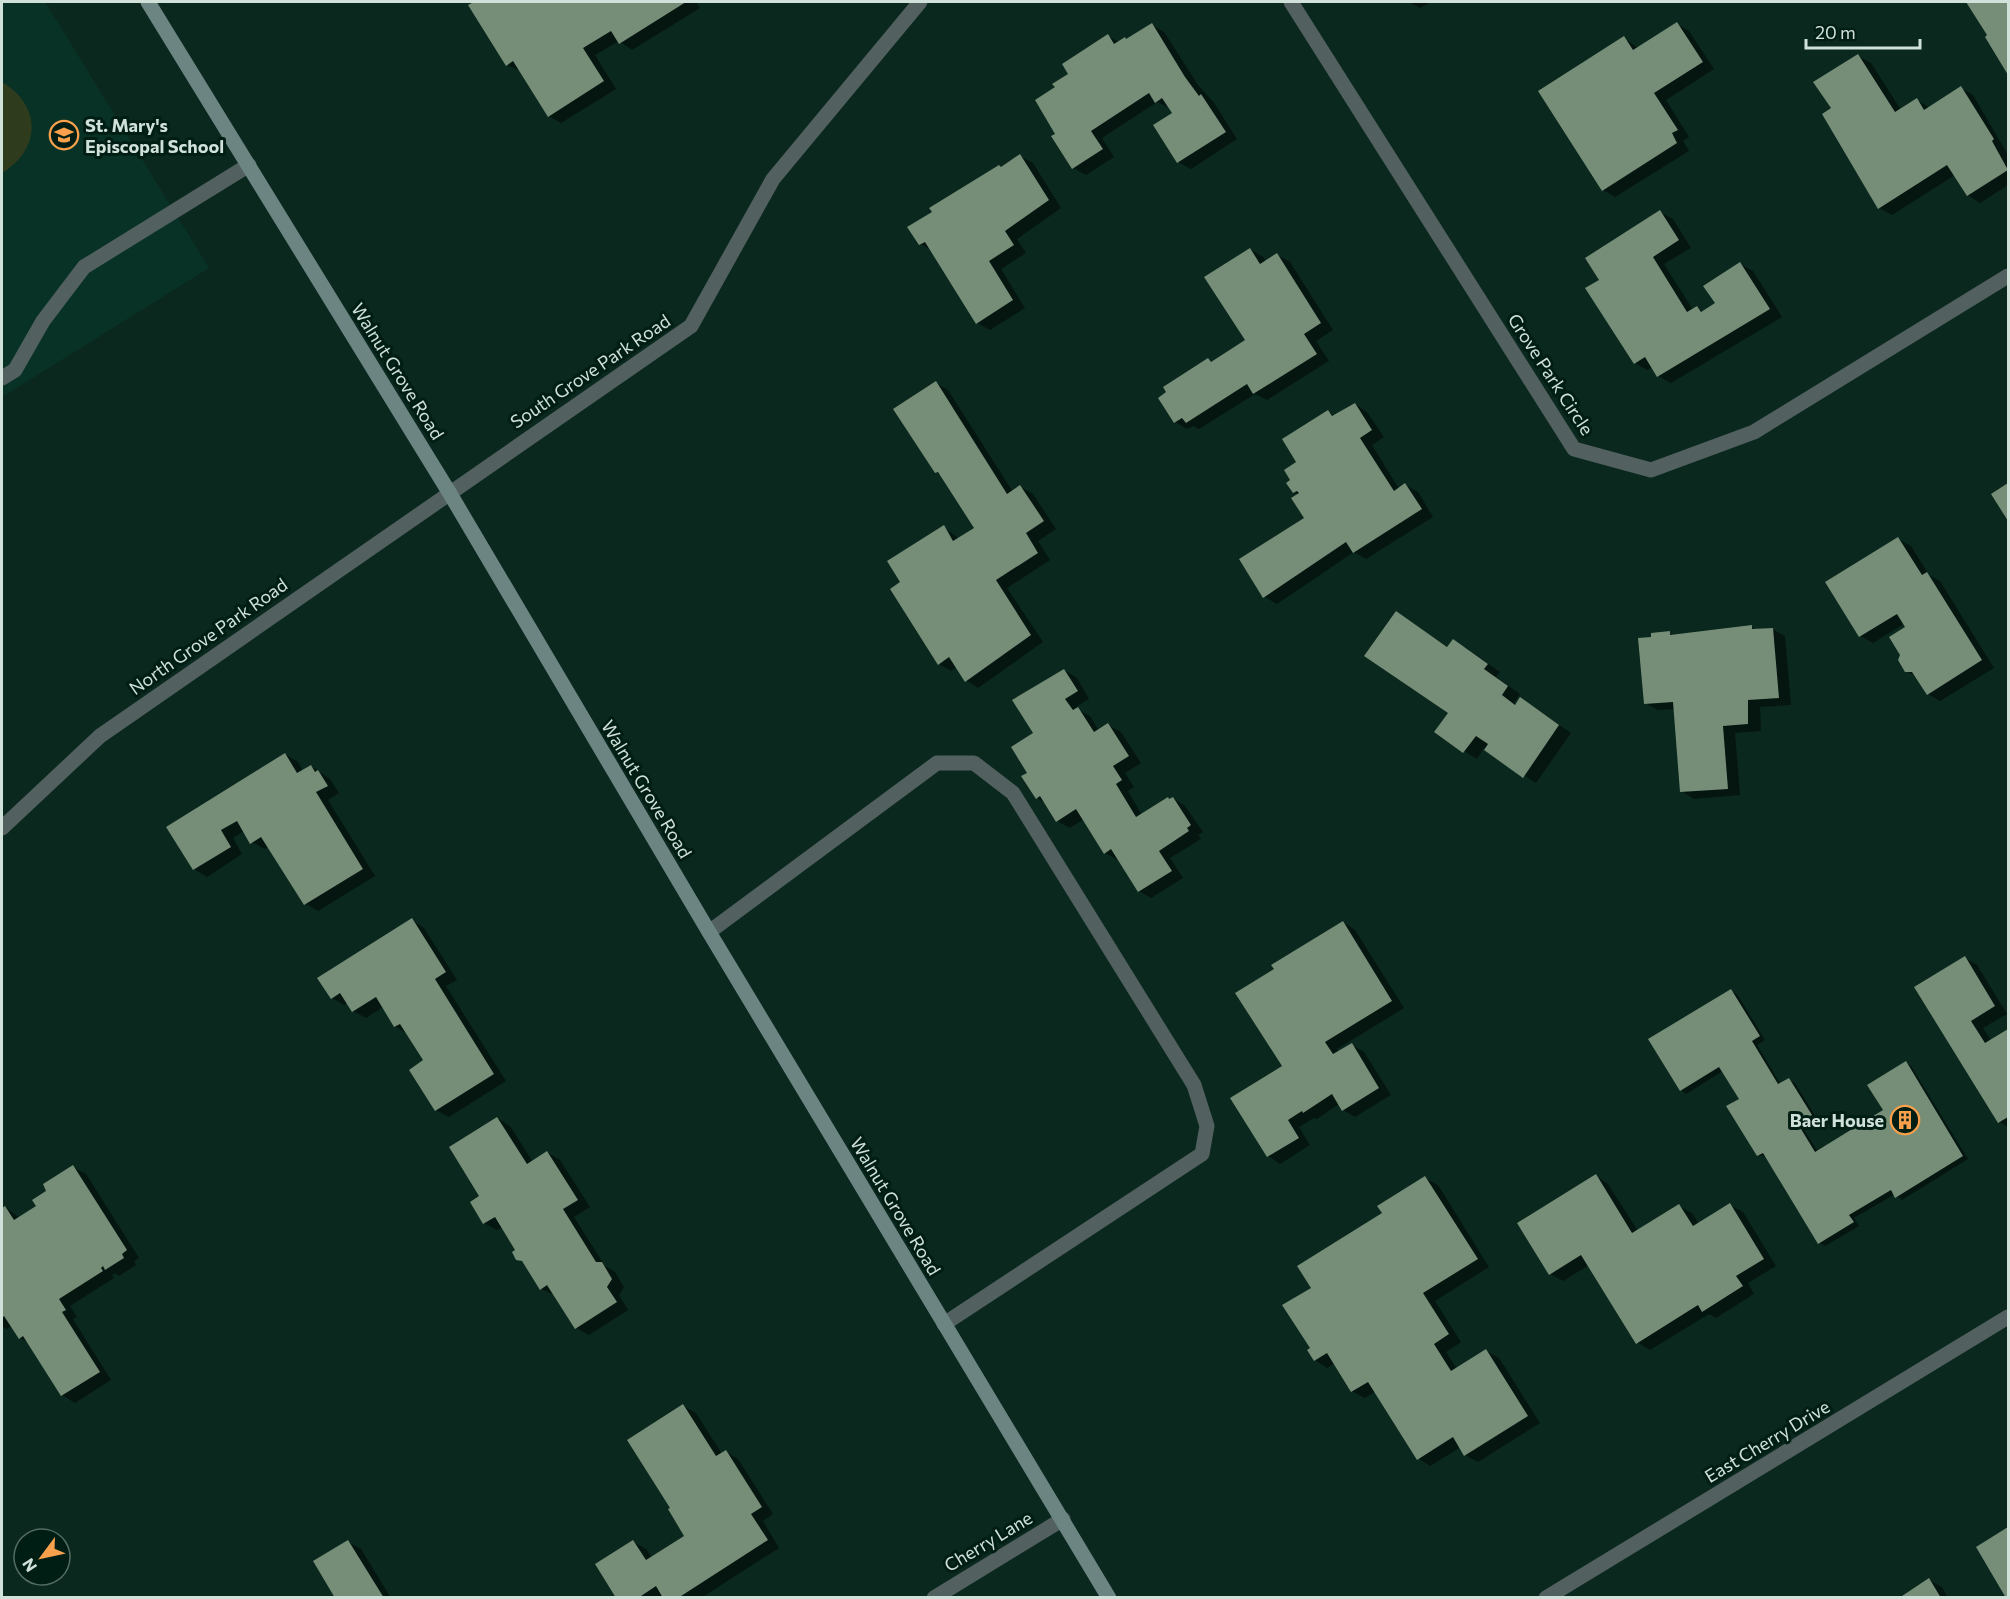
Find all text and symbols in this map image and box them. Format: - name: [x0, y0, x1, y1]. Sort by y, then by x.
- scale bar: [1806, 12, 1920, 50]
- text: 20 m: [1815, 21, 1856, 43]
- place label: St. Mary's Episcopal School: [85, 114, 224, 157]
- school or university icon: St. Mary's Episcopal School: [48, 119, 80, 151]
- street label: Walnut Grove Road: [347, 299, 449, 443]
- street label: South Grove Park Road: [506, 309, 674, 433]
- street label: Grove Park Circle: [1504, 309, 1598, 439]
- street label: North Grove Park Road: [125, 573, 291, 699]
- street label: Walnut Grove Road: [597, 716, 697, 862]
- building icon: Baer House: [1889, 1104, 1921, 1136]
- place label: Baer House: [1790, 1109, 1884, 1131]
- street label: Walnut Grove Road: [846, 1133, 946, 1279]
- street label: East Cherry Drive: [1701, 1395, 1833, 1487]
- street label: Cherry Lane: [940, 1506, 1036, 1576]
- north arrow: [12, 1527, 72, 1587]
- text: N: [18, 1555, 40, 1576]

